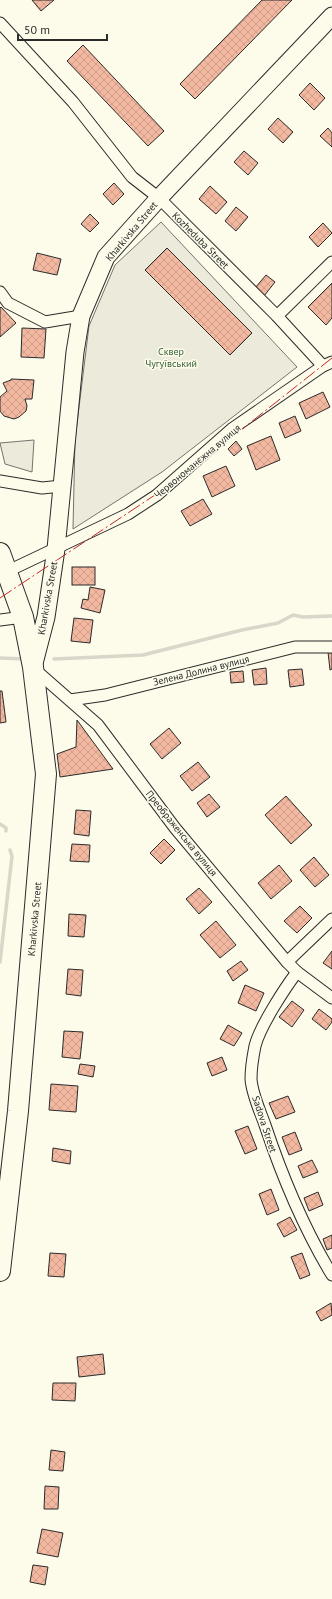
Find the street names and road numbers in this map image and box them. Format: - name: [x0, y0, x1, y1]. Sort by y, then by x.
- street label: Kharkivska Street: [102, 198, 161, 264]
- street label: Kozheduba Street: [169, 209, 232, 272]
- street label: Червономанєжна вулиця: [151, 421, 243, 501]
- street label: Kharkivska Street: [35, 560, 60, 636]
- street label: Зелена Долина вулиця: [152, 652, 251, 689]
- street label: Преображенська вулиця: [143, 788, 220, 879]
- street label: Kharkivska Street: [25, 881, 44, 957]
- street label: Sadova Street: [249, 1094, 280, 1155]

